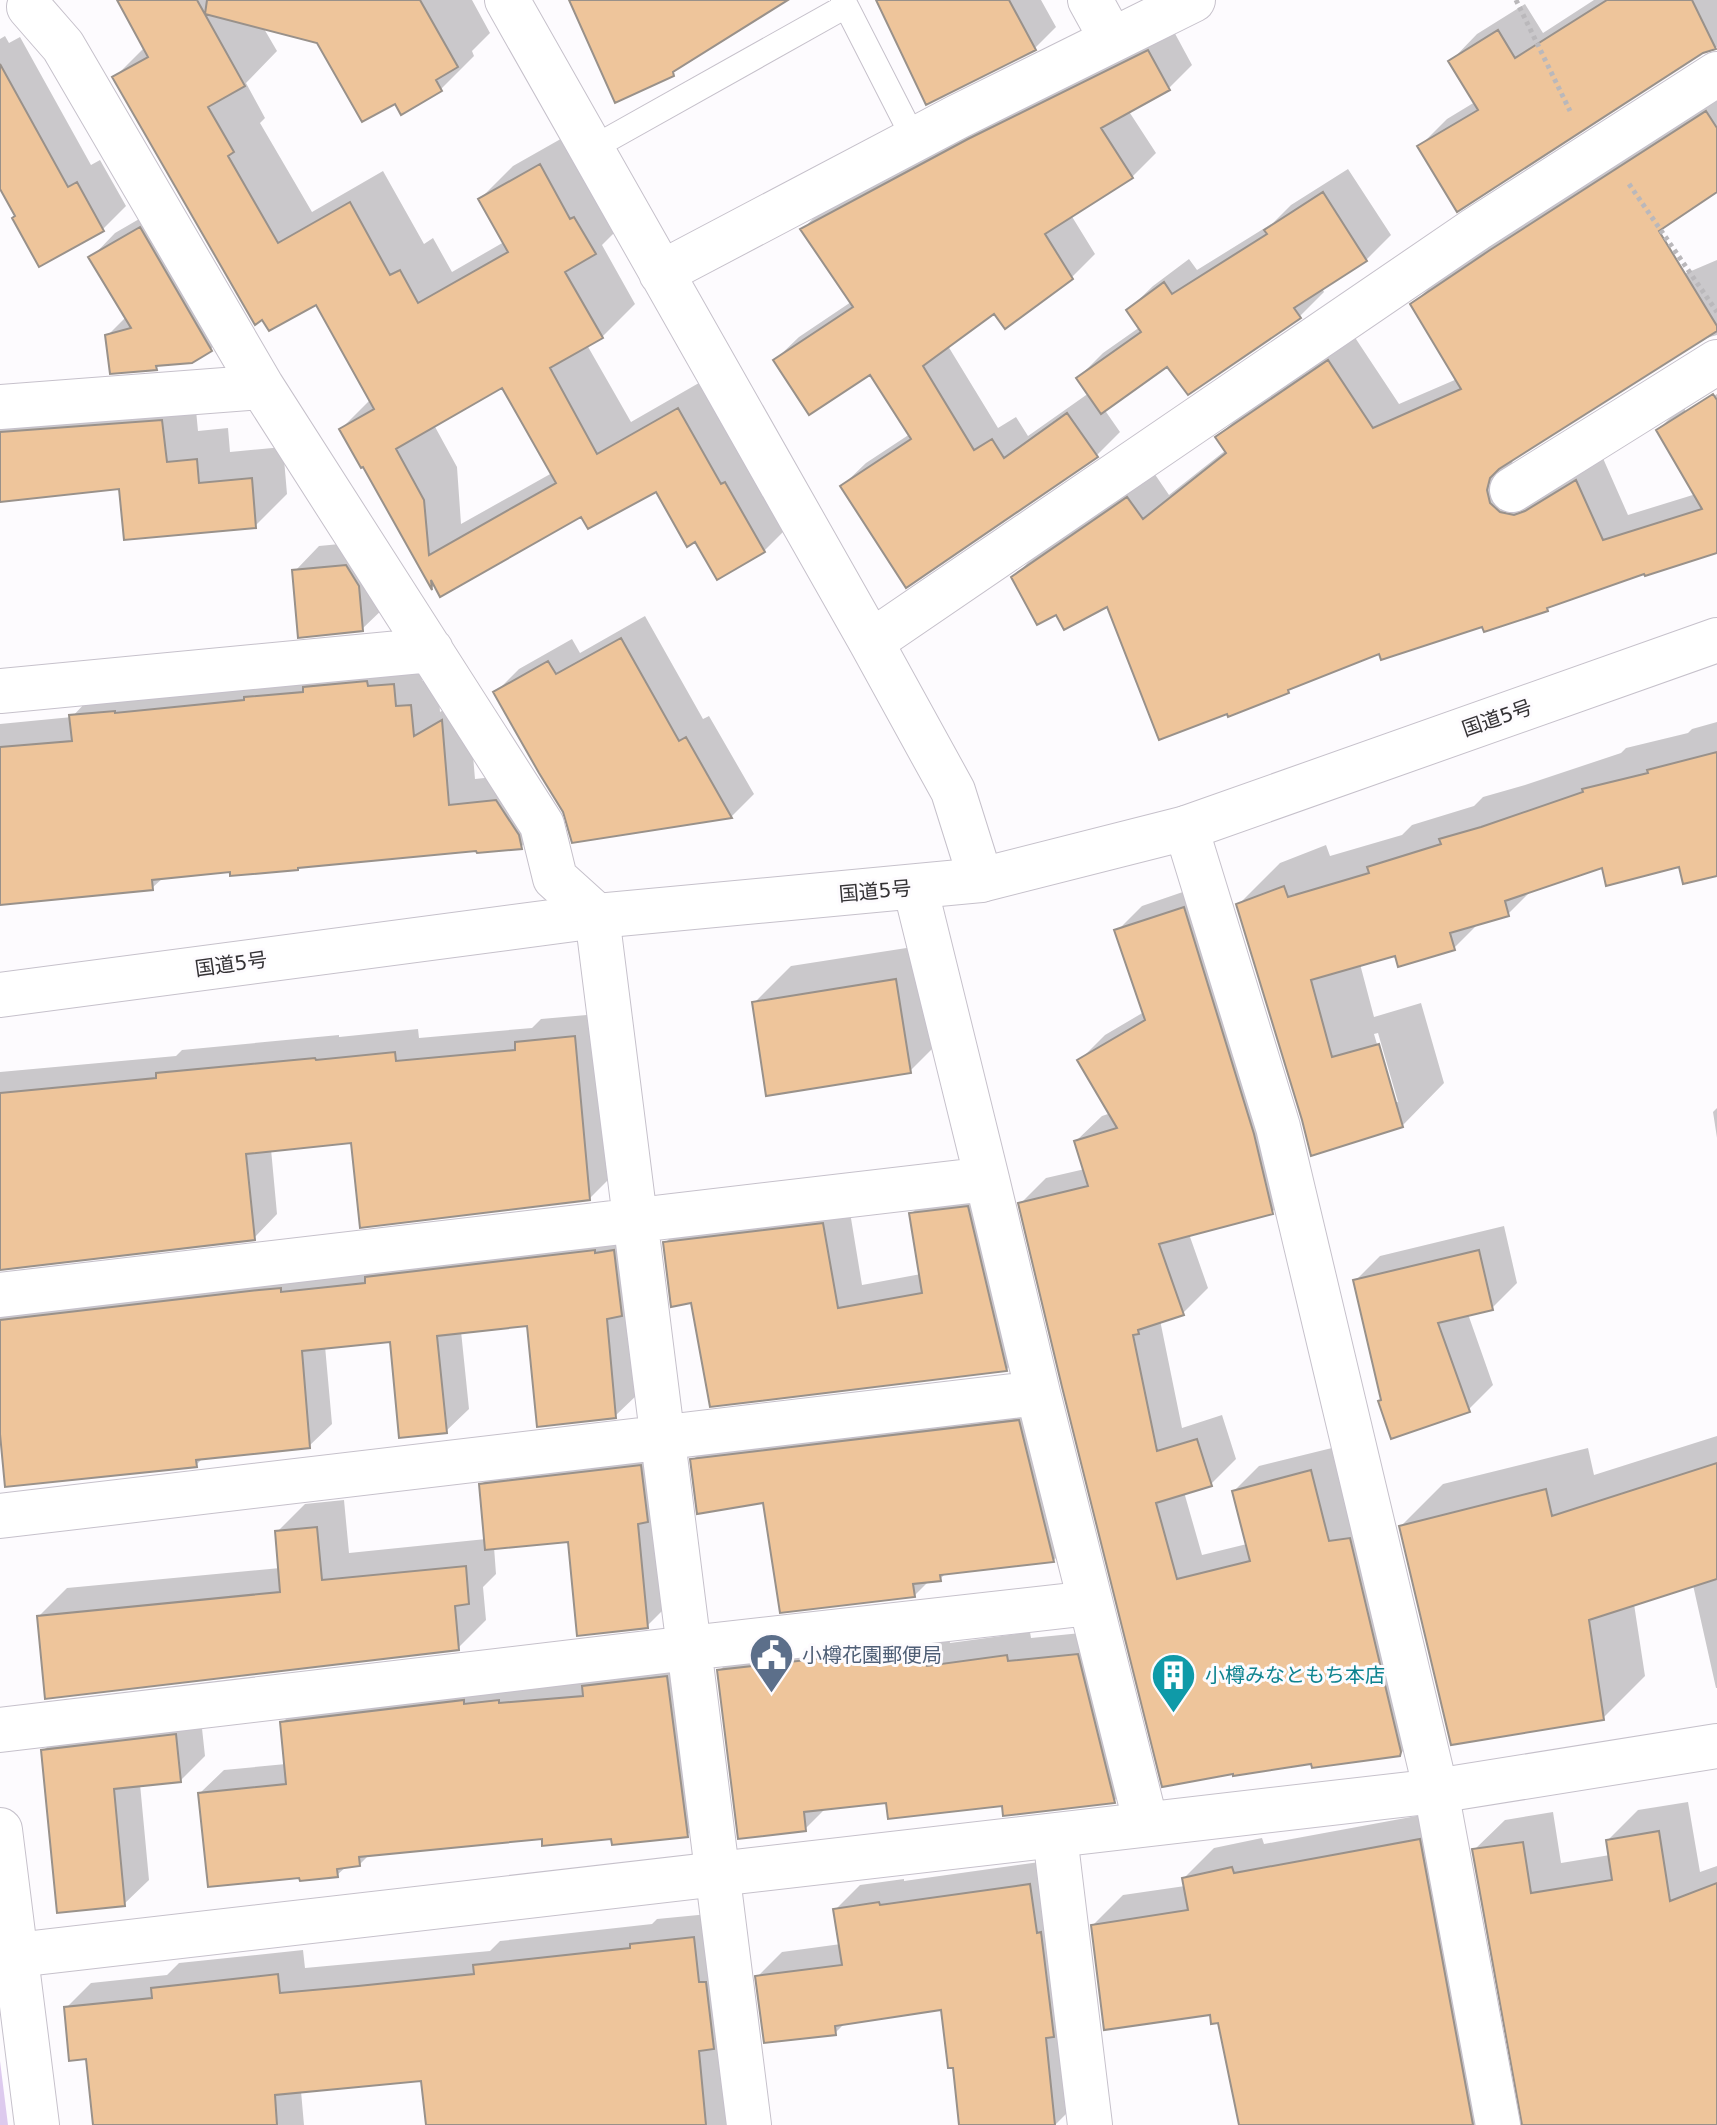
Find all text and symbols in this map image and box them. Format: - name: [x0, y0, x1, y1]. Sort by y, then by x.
- street label: 国道5号: [1459, 695, 1535, 741]
- street label: 国道5号: [838, 876, 912, 906]
- street label: 国道5号: [193, 947, 269, 981]
- public building icon: 小樽花園郵便局: [747, 1631, 795, 1694]
- place label: 小樽花園郵便局: [802, 1643, 942, 1667]
- building icon: 小樽みなともち本店: [1150, 1651, 1198, 1714]
- place label: 小樽みなともち本店: [1205, 1663, 1385, 1687]

